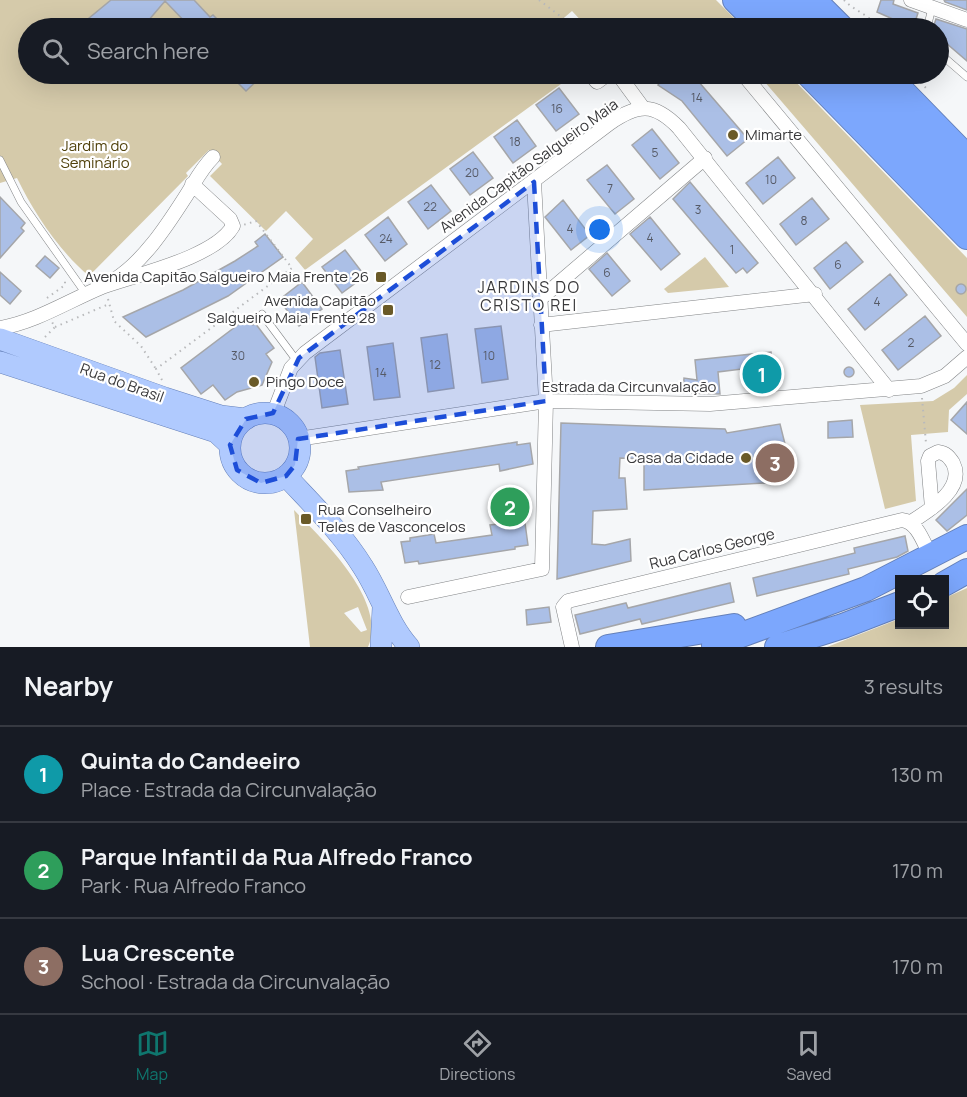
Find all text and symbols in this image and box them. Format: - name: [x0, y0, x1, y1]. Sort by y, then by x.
- search box: [18, 18, 949, 84]
- icon: search: [39, 35, 72, 68]
- text: Search here: [87, 36, 209, 66]
- house number: 14: [691, 89, 703, 106]
- street label: Avenida Capitão Salgueiro Maia: [435, 94, 622, 238]
- house number: 16: [551, 100, 563, 117]
- place label: Mimarte: [745, 124, 802, 145]
- marker: Mimarte: [726, 128, 740, 142]
- house number: 18: [509, 133, 521, 150]
- park label: Jardim do Seminário: [60, 135, 130, 173]
- house number: 5: [652, 144, 659, 161]
- house number: 20: [465, 164, 479, 181]
- house number: 10: [765, 171, 777, 188]
- house number: 7: [607, 180, 613, 197]
- house number: 22: [423, 198, 437, 215]
- house number: 3: [695, 201, 701, 218]
- house number: 8: [801, 212, 808, 229]
- your location: [585, 215, 614, 244]
- house number: 4: [566, 220, 574, 237]
- house number: 4: [646, 229, 654, 246]
- house number: 24: [379, 230, 393, 247]
- house number: 1: [730, 241, 734, 258]
- house number: 6: [834, 256, 842, 273]
- house number: 6: [603, 264, 611, 281]
- place label: Avenida Capitão Salgueiro Maia Frente 26: [84, 266, 369, 287]
- marker: Avenida Capitão Salgueiro Maia Frente 26: [374, 270, 388, 284]
- district label: JARDINS DO CRISTO REI: [477, 276, 581, 316]
- place label: Avenida Capitão Salgueiro Maia Frente 28: [207, 290, 376, 328]
- house number: 4: [873, 293, 881, 310]
- marker: Avenida Capitão Salgueiro Maia Frente 28: [381, 303, 395, 317]
- house number: 2: [908, 334, 915, 351]
- house number: 30: [231, 347, 245, 364]
- house number: 10: [483, 347, 495, 364]
- pin: 1: [742, 352, 782, 397]
- house number: 12: [429, 356, 441, 373]
- street label: Rua do Brasil: [77, 358, 167, 407]
- house number: 14: [375, 364, 387, 381]
- place label: Pingo Doce: [266, 371, 344, 392]
- marker: Pingo Doce: [247, 375, 261, 389]
- street label: Estrada da Circunvalação: [542, 376, 716, 397]
- pin: 3: [756, 440, 794, 486]
- place label: Casa da Cidade: [626, 447, 734, 468]
- marker: Casa da Cidade: [739, 451, 753, 465]
- pin: 2: [490, 484, 530, 530]
- place label: Rua Conselheiro Teles de Vasconcelos: [318, 499, 466, 537]
- marker: Rua Conselheiro Teles de Vasconcelos: [299, 512, 313, 526]
- street label: Rua Carlos George: [647, 523, 777, 574]
- map controls: [895, 575, 949, 629]
- button: locate: [895, 575, 949, 629]
- text: Nearby: [24, 668, 113, 704]
- text: 3 results: [864, 673, 943, 700]
- text: Quinta do Candeeiro: [81, 746, 300, 776]
- text: 1: [39, 761, 48, 788]
- text: 130 m: [891, 761, 943, 788]
- text: Place · Estrada da Circunvalação: [81, 776, 377, 803]
- text: Parque Infantil da Rua Alfredo Franco: [81, 842, 473, 872]
- text: 2: [38, 857, 49, 884]
- text: 170 m: [892, 857, 943, 884]
- text: Park · Rua Alfredo Franco: [81, 872, 306, 899]
- text: Lua Crescente: [81, 938, 235, 968]
- text: 3: [38, 953, 49, 980]
- text: 170 m: [892, 953, 943, 980]
- text: School · Estrada da Circunvalação: [81, 968, 390, 995]
- tab: Map: [136, 1027, 169, 1085]
- tab: Directions: [440, 1027, 515, 1085]
- tab: Saved: [786, 1027, 831, 1085]

